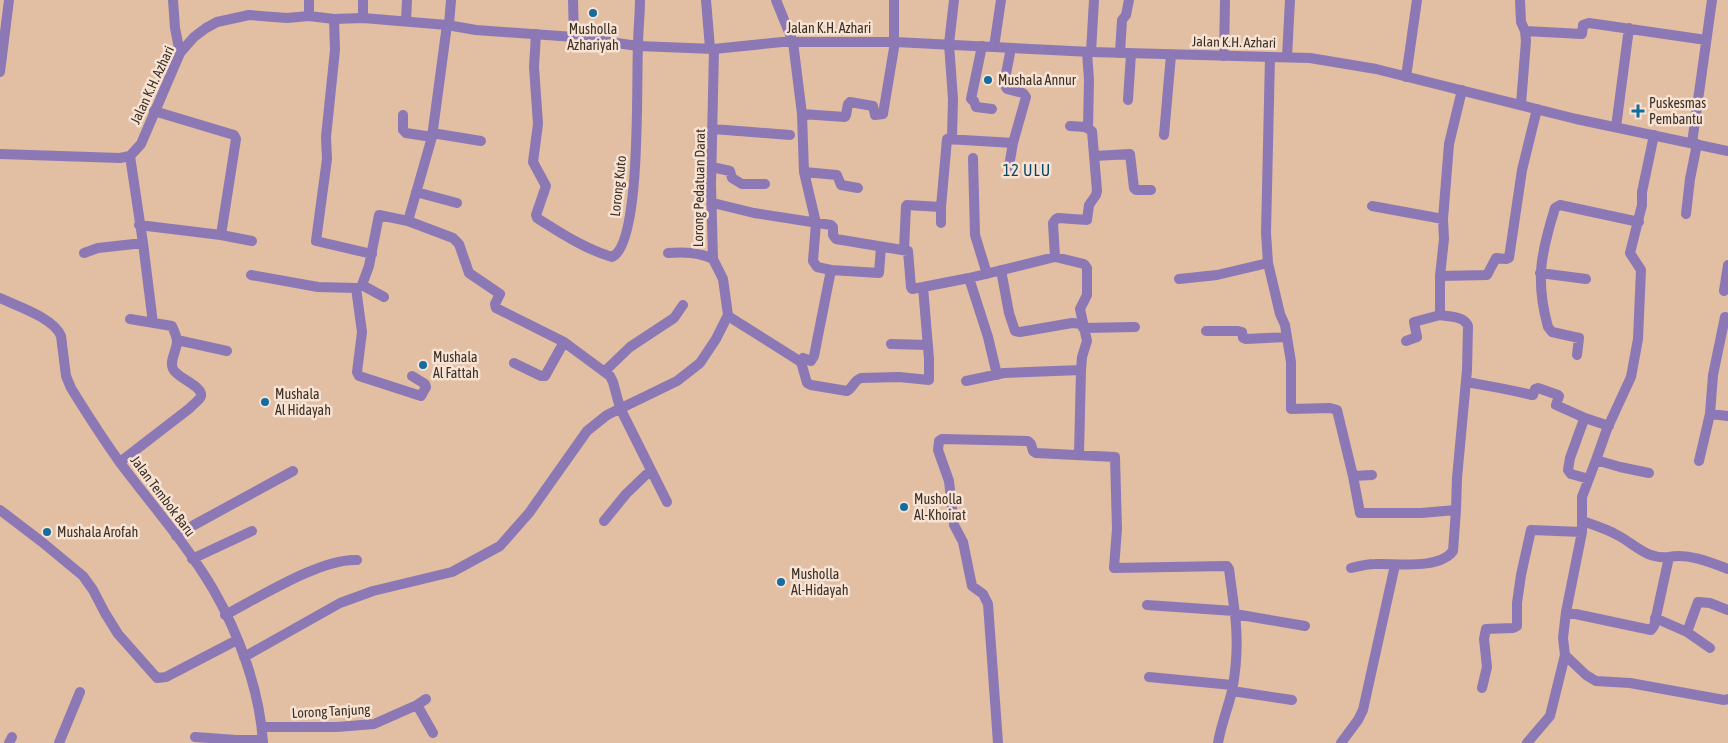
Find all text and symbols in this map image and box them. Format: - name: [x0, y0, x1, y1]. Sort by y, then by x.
- marker: Musholla Azhariyah: [587, 7, 599, 19]
- street label: Jalan K.H. Azhari: [787, 20, 871, 36]
- place label: Musholla Azhariyah: [567, 21, 619, 53]
- street label: Jalan K.H. Azhari: [1192, 33, 1276, 51]
- street label: Jalan K.H. Azhari: [127, 43, 177, 127]
- place label: Mushala Annur: [998, 72, 1077, 88]
- marker: Mushala Annur: [982, 74, 994, 86]
- place label: Puskesmas Pembantu: [1649, 95, 1706, 127]
- marker: Puskesmas Pembantu: [1631, 104, 1645, 118]
- street label: Lorong Pedatuan Darat: [690, 129, 708, 247]
- street label: Lorong Kuto: [607, 155, 629, 217]
- district label: 12 ULU: [1003, 161, 1051, 179]
- place label: Mushala Al Fattah: [433, 349, 479, 381]
- marker: Mushala Al Fattah: [417, 359, 429, 371]
- place label: Mushala Al Hidayah: [275, 386, 331, 418]
- marker: Mushala Al Hidayah: [259, 396, 271, 408]
- street label: Jalan Tembok Baru: [127, 452, 199, 540]
- place label: Musholla Al-Khoirat: [914, 491, 966, 523]
- marker: Musholla Al-Khoirat: [898, 501, 910, 513]
- place label: Mushala Arofah: [57, 524, 138, 540]
- marker: Mushala Arofah: [41, 526, 53, 538]
- place label: Musholla Al-Hidayah: [791, 566, 849, 598]
- marker: Musholla Al-Hidayah: [775, 576, 787, 588]
- street label: Lorong Tanjung: [291, 701, 371, 721]

